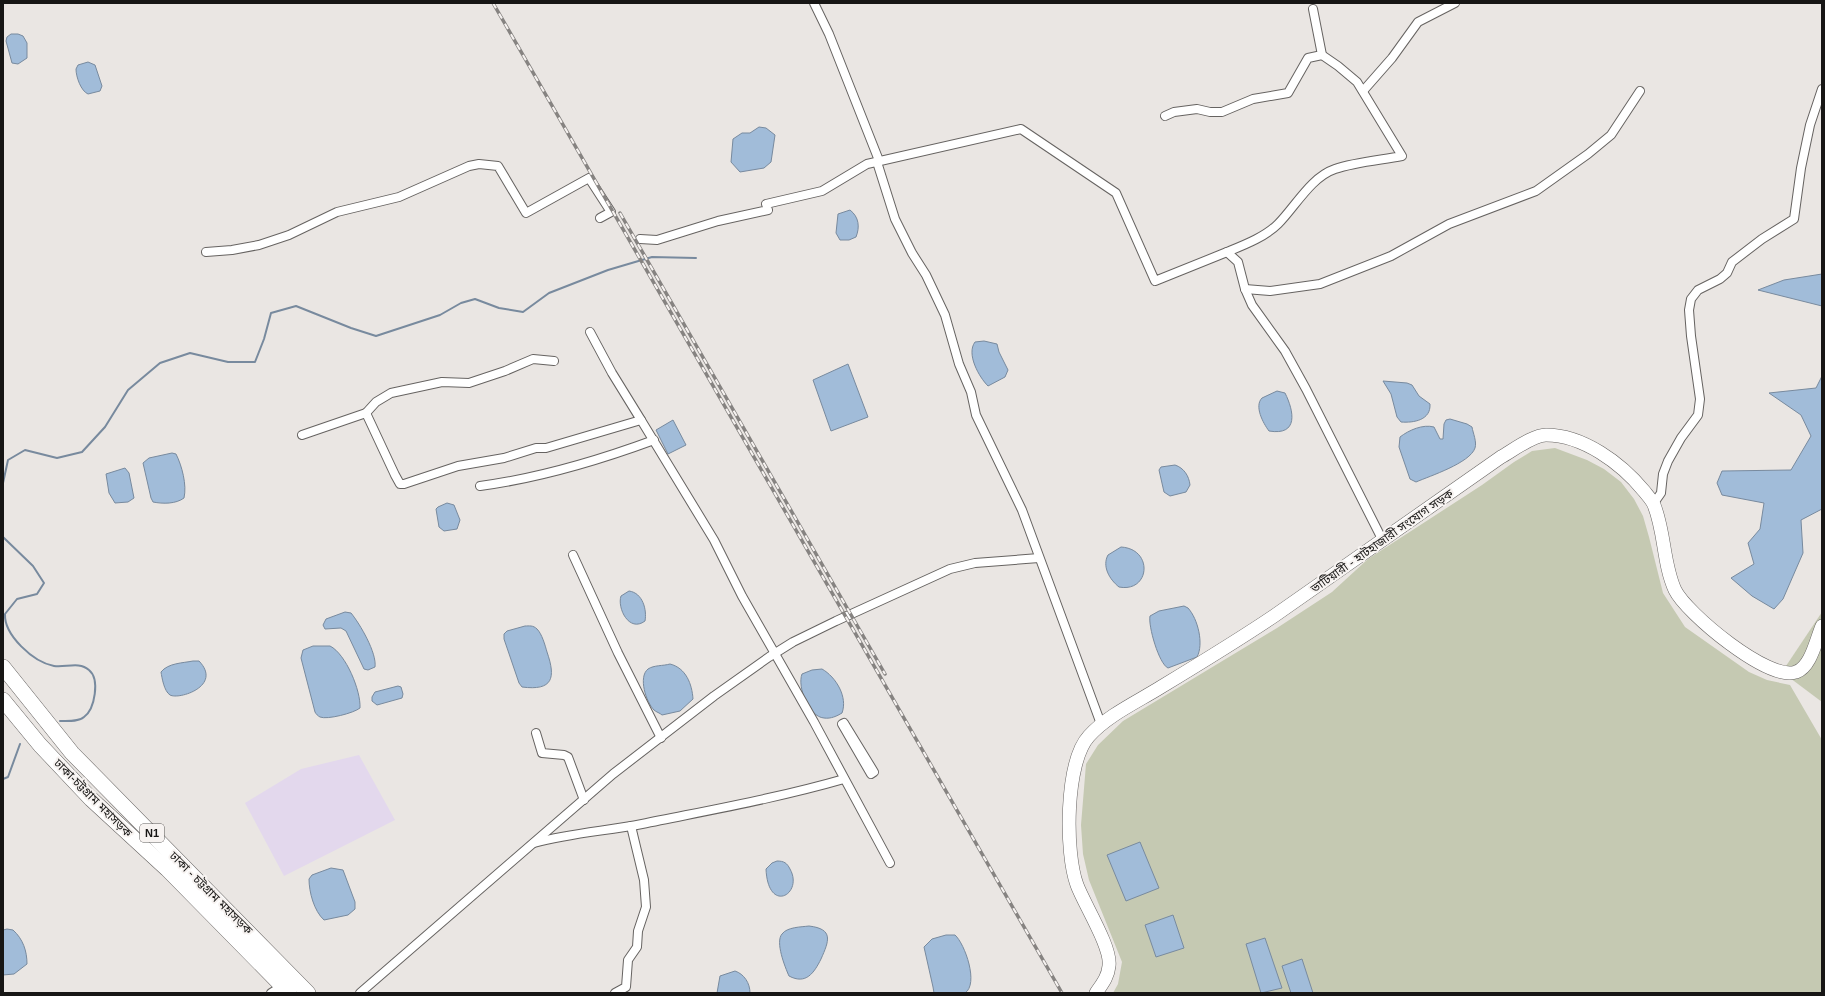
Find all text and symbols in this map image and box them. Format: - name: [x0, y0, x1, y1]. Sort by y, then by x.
- street label: ভাটিয়ারী - হাটহাজারী সংযোগ সড়ক: [1307, 485, 1456, 596]
- street label: ঢাকা-চট্টগ্রাম মহাসড়ক: [50, 755, 136, 840]
- road number: N1: [140, 824, 164, 842]
- street label: ঢাকা - চট্টগ্রাম মহাসড়ক: [166, 847, 256, 938]

